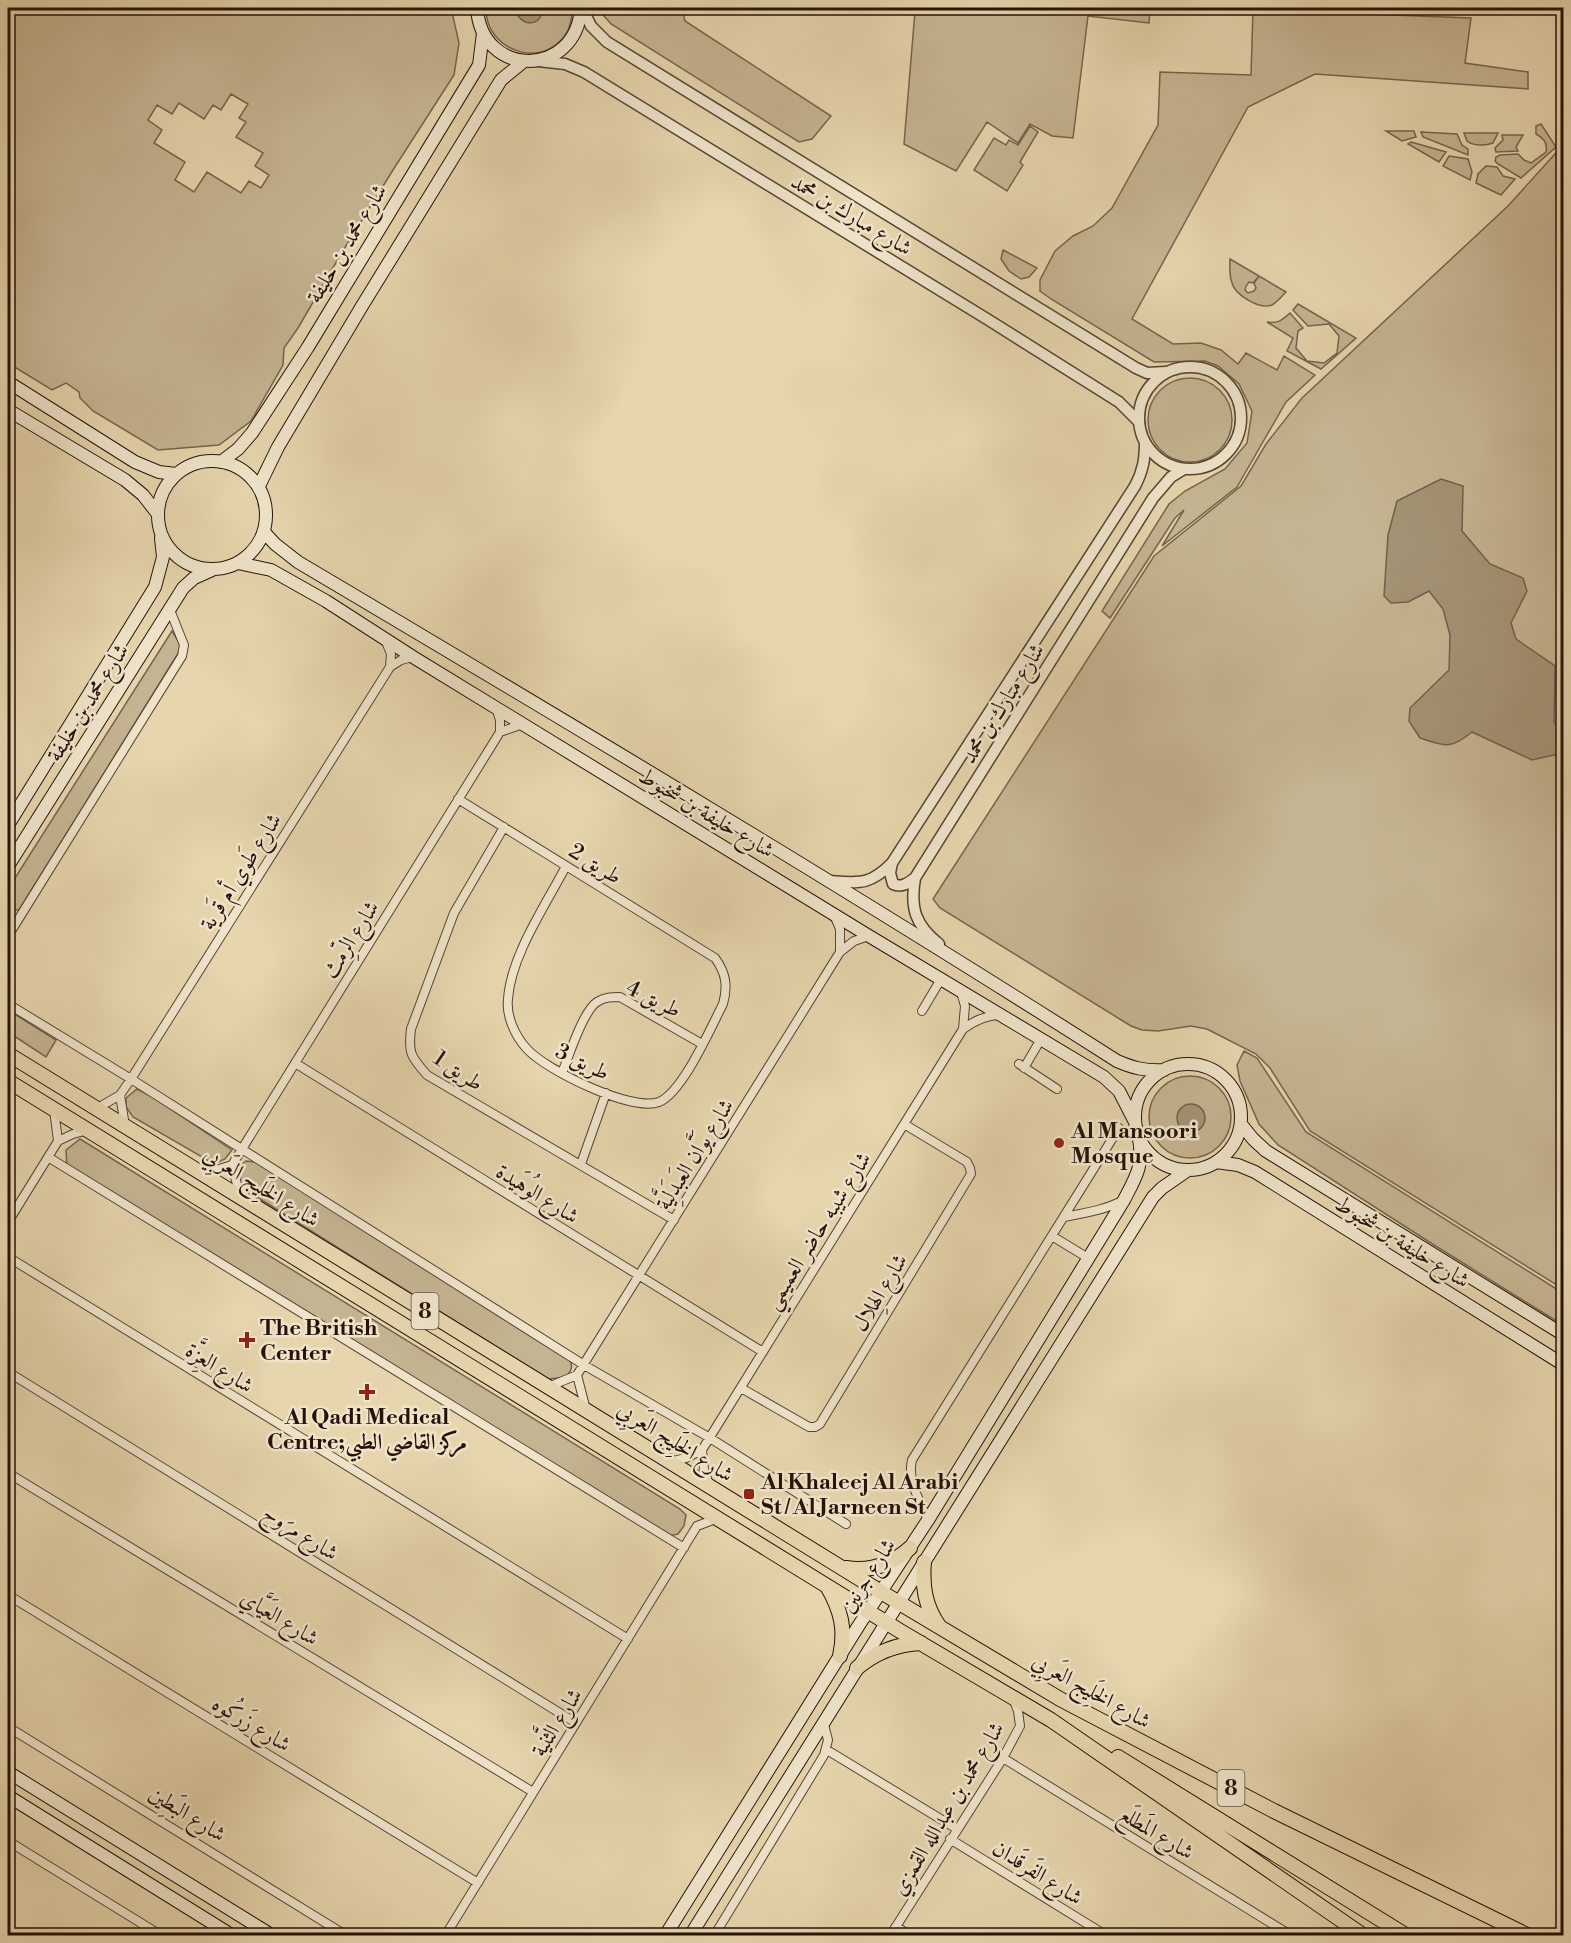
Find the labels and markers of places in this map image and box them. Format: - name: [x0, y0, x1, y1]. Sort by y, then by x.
- place label: Al Mansoori Mosque: [1070, 1118, 1197, 1170]
- marker: Al Mansoori Mosque: [1052, 1136, 1066, 1150]
- place label: The British Center: [260, 1315, 378, 1367]
- marker: The British Center: [238, 1331, 256, 1349]
- marker: Al Qadi Medical Centre;مركز القاضي الطبي: [358, 1383, 376, 1401]
- place label: Al Qadi Medical Centre;مركز القاضي الطبي: [267, 1404, 467, 1462]
- place label: Al Khaleej Al Arabi St / Al Jarneen St: [760, 1469, 958, 1521]
- marker: Al Khaleej Al Arabi St / Al Jarneen St: [742, 1487, 756, 1501]

